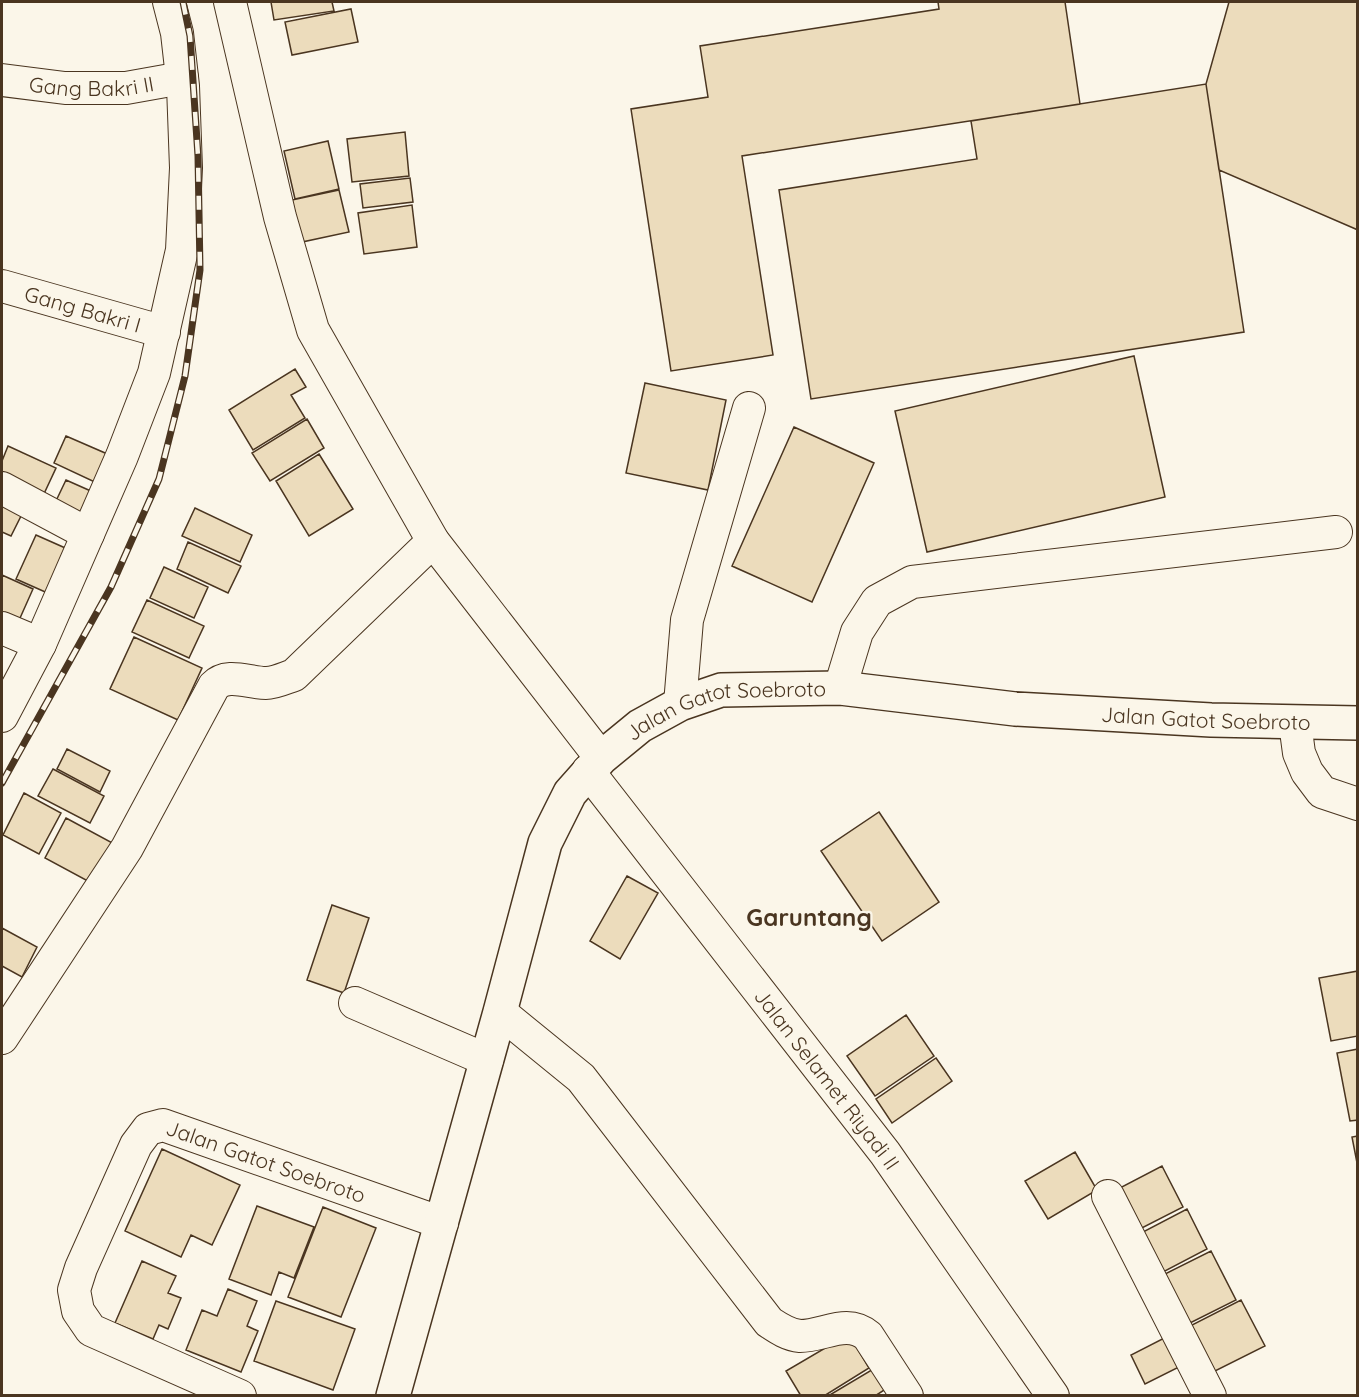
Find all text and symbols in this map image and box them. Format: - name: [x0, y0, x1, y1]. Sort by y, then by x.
- street label: Gang Bakri II: [28, 70, 156, 101]
- street label: Gang Bakri I: [22, 280, 144, 338]
- street label: Jalan Gatot Soebroto: [620, 675, 826, 746]
- street label: Jalan Gatot Soebroto: [1101, 701, 1311, 735]
- district label: Garuntang: [746, 902, 872, 932]
- street label: Jalan Selamet Riyadi II: [749, 983, 905, 1175]
- street label: Jalan Gatot Soebroto: [163, 1114, 369, 1208]

